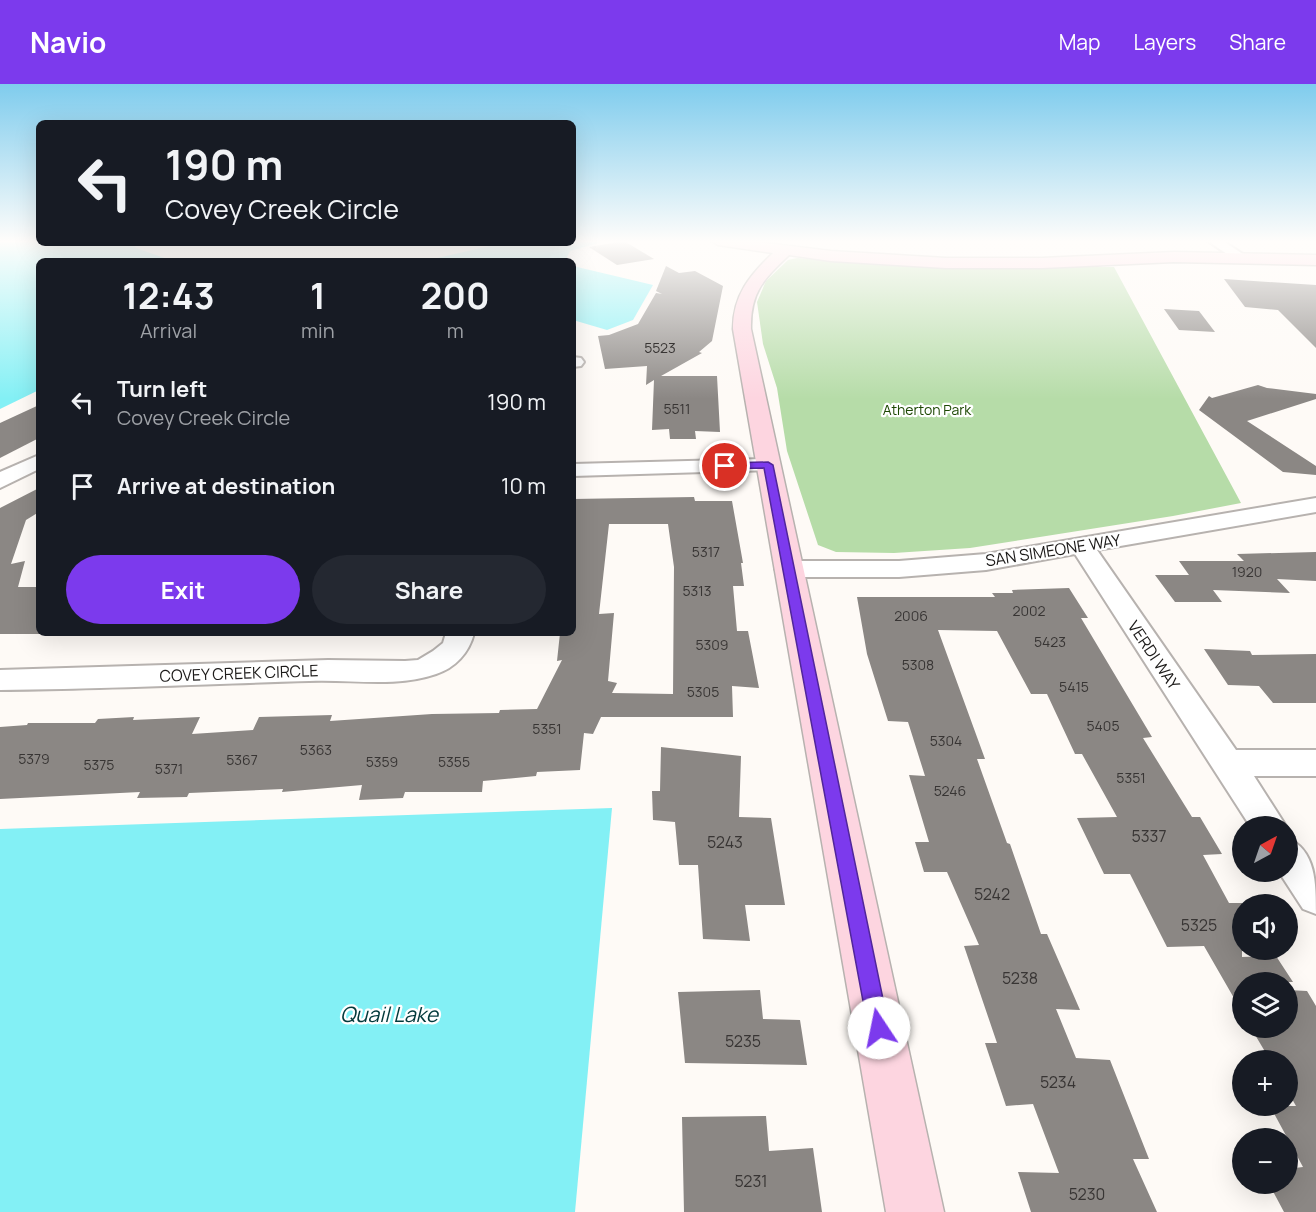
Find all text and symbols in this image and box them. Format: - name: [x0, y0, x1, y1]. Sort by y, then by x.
- text: Navio: [30, 23, 106, 61]
- text: Map: [1059, 28, 1100, 56]
- text: Layers: [1133, 28, 1196, 56]
- text: Share: [1229, 28, 1286, 56]
- text: 190 m: [165, 135, 283, 193]
- icon: left: [66, 144, 144, 222]
- text: Covey Creek Circle: [165, 190, 399, 227]
- text: 12:43: [122, 271, 215, 320]
- text: 1: [310, 271, 326, 320]
- text: 200: [421, 271, 490, 320]
- text: Arrival: [140, 317, 197, 344]
- text: min: [301, 317, 335, 344]
- text: m: [447, 317, 464, 344]
- house number: 5523: [644, 338, 676, 357]
- text: Turn left: [117, 374, 207, 404]
- icon: left: [66, 386, 99, 419]
- text: 190 m: [487, 387, 546, 417]
- house number: 5511: [663, 399, 691, 418]
- park label: Atherton Park: [883, 400, 972, 419]
- text: Covey Creek Circle: [117, 404, 290, 431]
- pin: [699, 440, 750, 491]
- icon: arrive: [708, 449, 741, 482]
- icon: arrive: [66, 470, 99, 503]
- text: Arrive at destination: [117, 471, 335, 501]
- text: 10 m: [501, 471, 546, 501]
- street label: SAN SIMEONE WAY: [984, 528, 1122, 572]
- house number: 5317: [692, 542, 720, 561]
- button: Exit: [66, 555, 300, 624]
- button: Share: [312, 555, 546, 624]
- house number: 1920: [1232, 562, 1262, 581]
- house number: 5313: [682, 581, 712, 600]
- house number: 2002: [1012, 601, 1046, 620]
- house number: 2006: [894, 606, 928, 625]
- street label: VERDI WAY: [1123, 616, 1185, 694]
- house number: 5423: [1034, 632, 1066, 651]
- house number: 5309: [695, 635, 729, 654]
- house number: 5308: [902, 655, 934, 674]
- street label: COVEY CREEK CIRCLE: [159, 659, 319, 687]
- house number: 5415: [1059, 677, 1089, 696]
- house number: 5305: [687, 682, 719, 701]
- house number: 5405: [1087, 716, 1119, 735]
- house number: 5351: [532, 719, 562, 738]
- house number: 5304: [930, 731, 962, 750]
- house number: 5363: [300, 740, 332, 759]
- house number: 5379: [18, 749, 50, 768]
- house number: 5367: [226, 750, 258, 769]
- house number: 5359: [366, 752, 398, 771]
- house number: 5355: [438, 752, 470, 771]
- house number: 5375: [84, 755, 114, 774]
- house number: 5371: [155, 759, 183, 778]
- house number: 5351: [1116, 768, 1146, 787]
- house number: 5246: [934, 781, 966, 800]
- north arrow: [1232, 816, 1298, 882]
- map controls: [1232, 816, 1298, 1194]
- house number: 5337: [1132, 825, 1166, 847]
- house number: 5243: [707, 831, 743, 853]
- house number: 5242: [974, 883, 1010, 905]
- button: sound: [1232, 894, 1298, 960]
- house number: 5325: [1181, 914, 1217, 936]
- house number: 5238: [1002, 967, 1038, 989]
- button: layers: [1232, 972, 1298, 1038]
- position arrow: [847, 996, 911, 1060]
- water label: Quail Lake: [340, 1000, 440, 1028]
- house number: 5235: [725, 1030, 761, 1052]
- button: +: [1232, 1050, 1298, 1116]
- house number: 5234: [1040, 1071, 1076, 1093]
- button: −: [1232, 1128, 1298, 1194]
- house number: 5231: [735, 1170, 768, 1192]
- house number: 5230: [1069, 1183, 1105, 1205]

